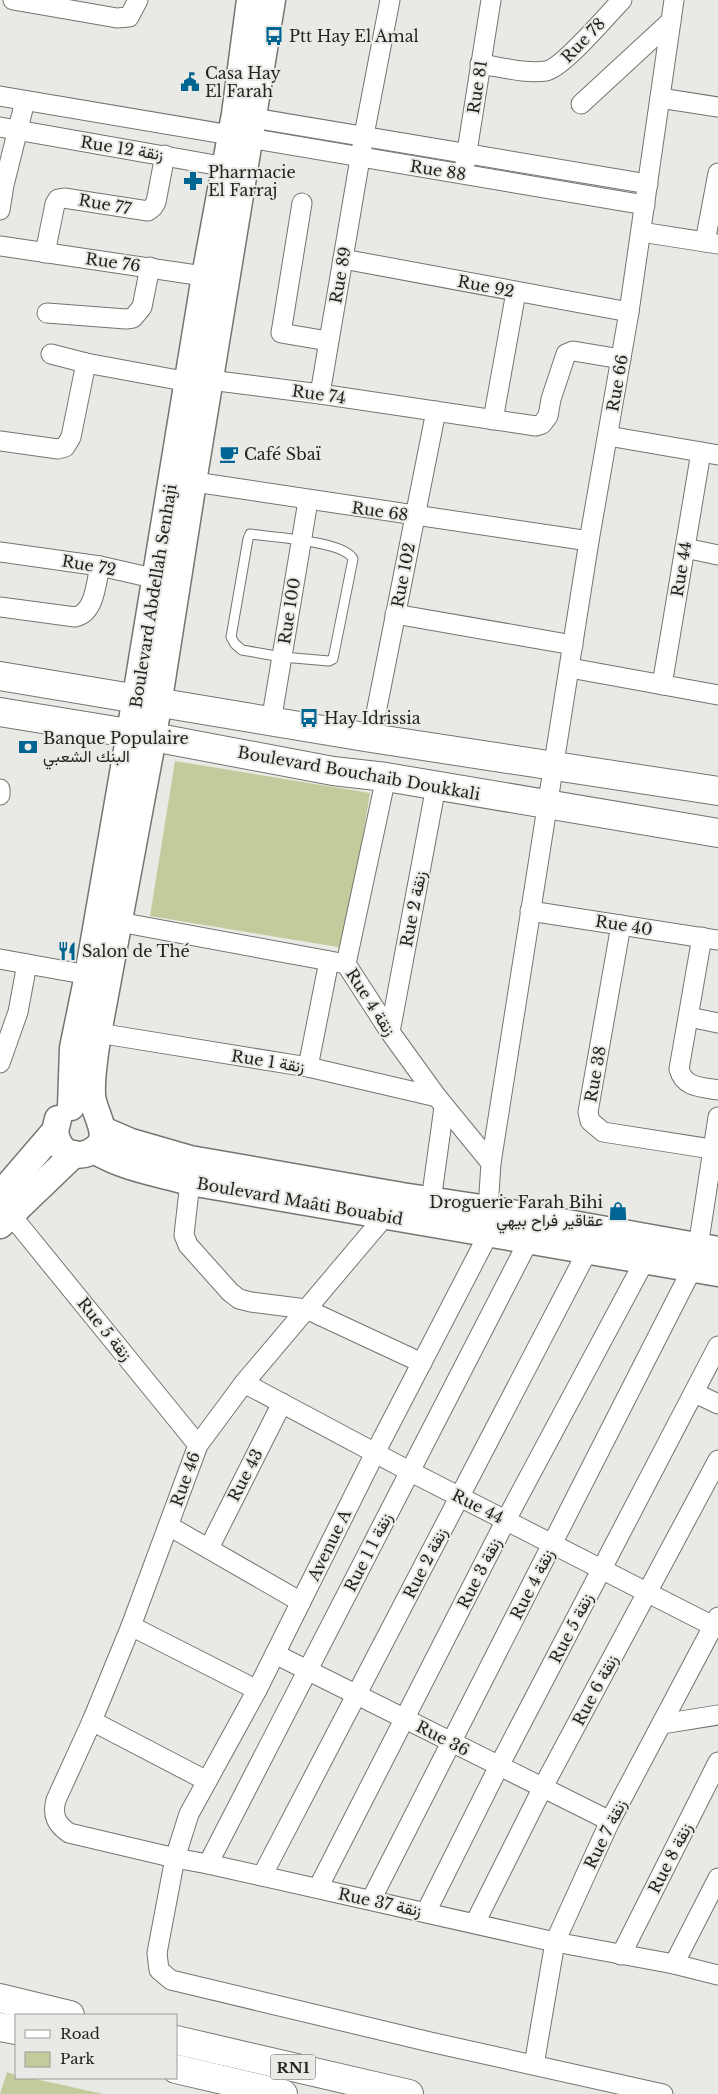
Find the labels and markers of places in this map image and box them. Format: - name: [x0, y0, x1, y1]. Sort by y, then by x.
- bus stop icon: Ptt Hay El Amal: [263, 25, 285, 47]
- place label: Ptt Hay El Amal: [289, 26, 419, 46]
- place label: Casa Hay El Farah: [205, 63, 282, 101]
- public building icon: Casa Hay El Farah: [179, 71, 201, 93]
- place label: Pharmacie El Farraj: [208, 162, 296, 200]
- pharmacy icon: Pharmacie El Farraj: [182, 170, 204, 192]
- cafe icon: Café Sbaï: [218, 443, 240, 465]
- place label: Café Sbaï: [244, 444, 322, 464]
- bus stop icon: Hay Idrissia: [298, 707, 320, 729]
- place label: Hay Idrissia: [324, 708, 421, 728]
- place label: Banque Populaire البنك الشعبي: [43, 728, 189, 770]
- bank icon: Banque Populaire البنك الشعبي: [17, 736, 39, 758]
- restaurant icon: Salon de Thé: [56, 940, 78, 962]
- place label: Salon de Thé: [82, 941, 190, 961]
- place label: Droguerie Farah Bihi عقاقير فراح بيهي: [429, 1192, 604, 1234]
- shop icon: Droguerie Farah Bihi عقاقير فراح بيهي: [607, 1200, 629, 1222]

